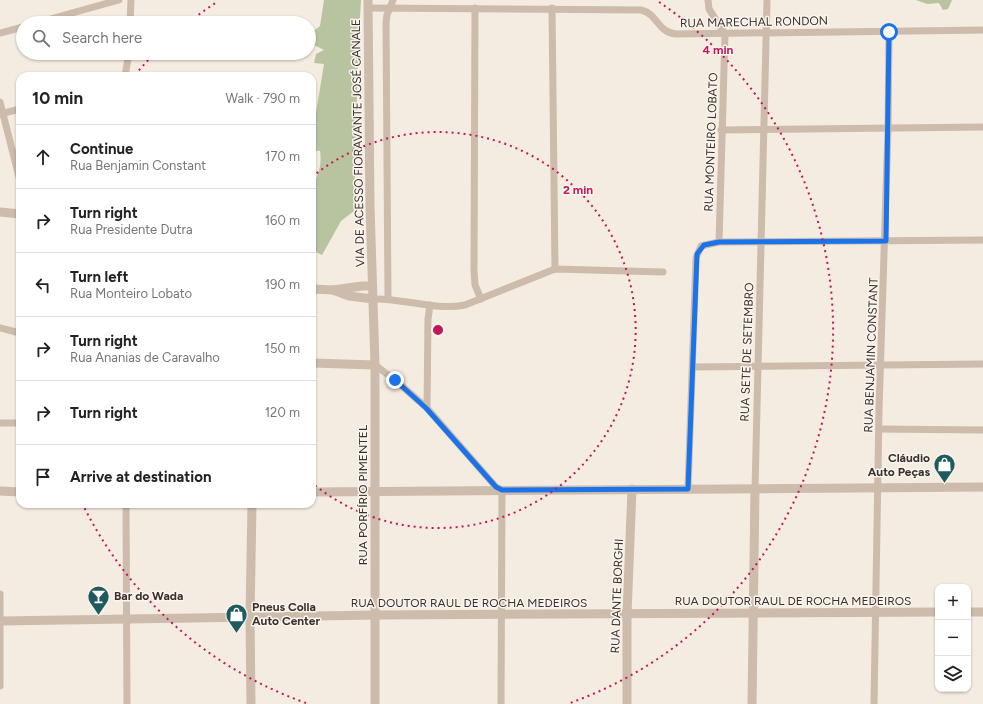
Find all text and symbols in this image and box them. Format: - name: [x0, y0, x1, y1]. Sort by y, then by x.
- street label: RUA MARECHAL RONDON: [680, 14, 828, 30]
- search box: [16, 16, 316, 60]
- street label: VIA DE ACESSO FIORAVANTE JOSÉ CANALE: [349, 19, 367, 267]
- route start: [880, 23, 898, 41]
- icon: search: [30, 27, 52, 49]
- text: Search here: [62, 29, 142, 47]
- text: 4 min: [703, 43, 734, 57]
- street label: RUA MONTEIRO LOBATO: [702, 72, 720, 212]
- text: 10 min: [32, 88, 83, 108]
- text: Walk · 790 m: [226, 91, 300, 106]
- text: Continue: [70, 140, 133, 158]
- icon: ahead: [32, 146, 54, 168]
- text: 170 m: [265, 149, 300, 164]
- text: Rua Benjamin Constant: [70, 158, 206, 173]
- text: 2 min: [563, 183, 593, 197]
- text: Turn right: [70, 204, 138, 222]
- icon: right: [32, 210, 54, 232]
- text: 160 m: [265, 213, 300, 228]
- text: Rua Presidente Dutra: [70, 222, 193, 237]
- text: Turn left: [70, 268, 128, 286]
- icon: left: [32, 274, 54, 296]
- text: 190 m: [265, 277, 300, 292]
- street label: RUA BENJAMIN CONSTANT: [861, 277, 881, 433]
- street label: RUA SETE DE SETEMBRO: [738, 282, 756, 422]
- text: Rua Monteiro Lobato: [70, 286, 192, 301]
- centre of rings: [431, 323, 445, 337]
- text: Turn right: [70, 332, 138, 350]
- icon: right: [32, 338, 54, 360]
- text: 150 m: [265, 341, 300, 356]
- text: Rua Ananias de Caravalho: [70, 350, 220, 365]
- route end: [386, 371, 404, 389]
- icon: right: [32, 402, 54, 424]
- text: Turn right: [70, 404, 138, 422]
- text: 120 m: [265, 405, 300, 420]
- street label: RUA PORFÍRIO PIMENTEL: [356, 424, 370, 565]
- place label: Cláudio Auto Peças: [868, 451, 930, 479]
- shop icon: Cláudio Auto Peças: [932, 452, 958, 485]
- icon: arrive: [32, 466, 54, 488]
- text: Arrive at destination: [70, 468, 211, 486]
- street label: RUA DANTE BORGHI: [608, 538, 626, 654]
- bar icon: Bar do Wada: [85, 583, 111, 616]
- map controls: [935, 584, 971, 692]
- button: +: [935, 584, 971, 620]
- place label: Bar do Wada: [114, 589, 183, 603]
- street label: RUA DOUTOR RAUL DE ROCHA MEDEIROS: [675, 594, 911, 608]
- street label: RUA DOUTOR RAUL DE ROCHA MEDEIROS: [351, 596, 587, 610]
- place label: Pneus Colla Auto Center: [252, 600, 320, 628]
- shop icon: Pneus Colla Auto Center: [223, 601, 249, 634]
- button: −: [935, 620, 971, 656]
- button: layers: [935, 656, 971, 692]

